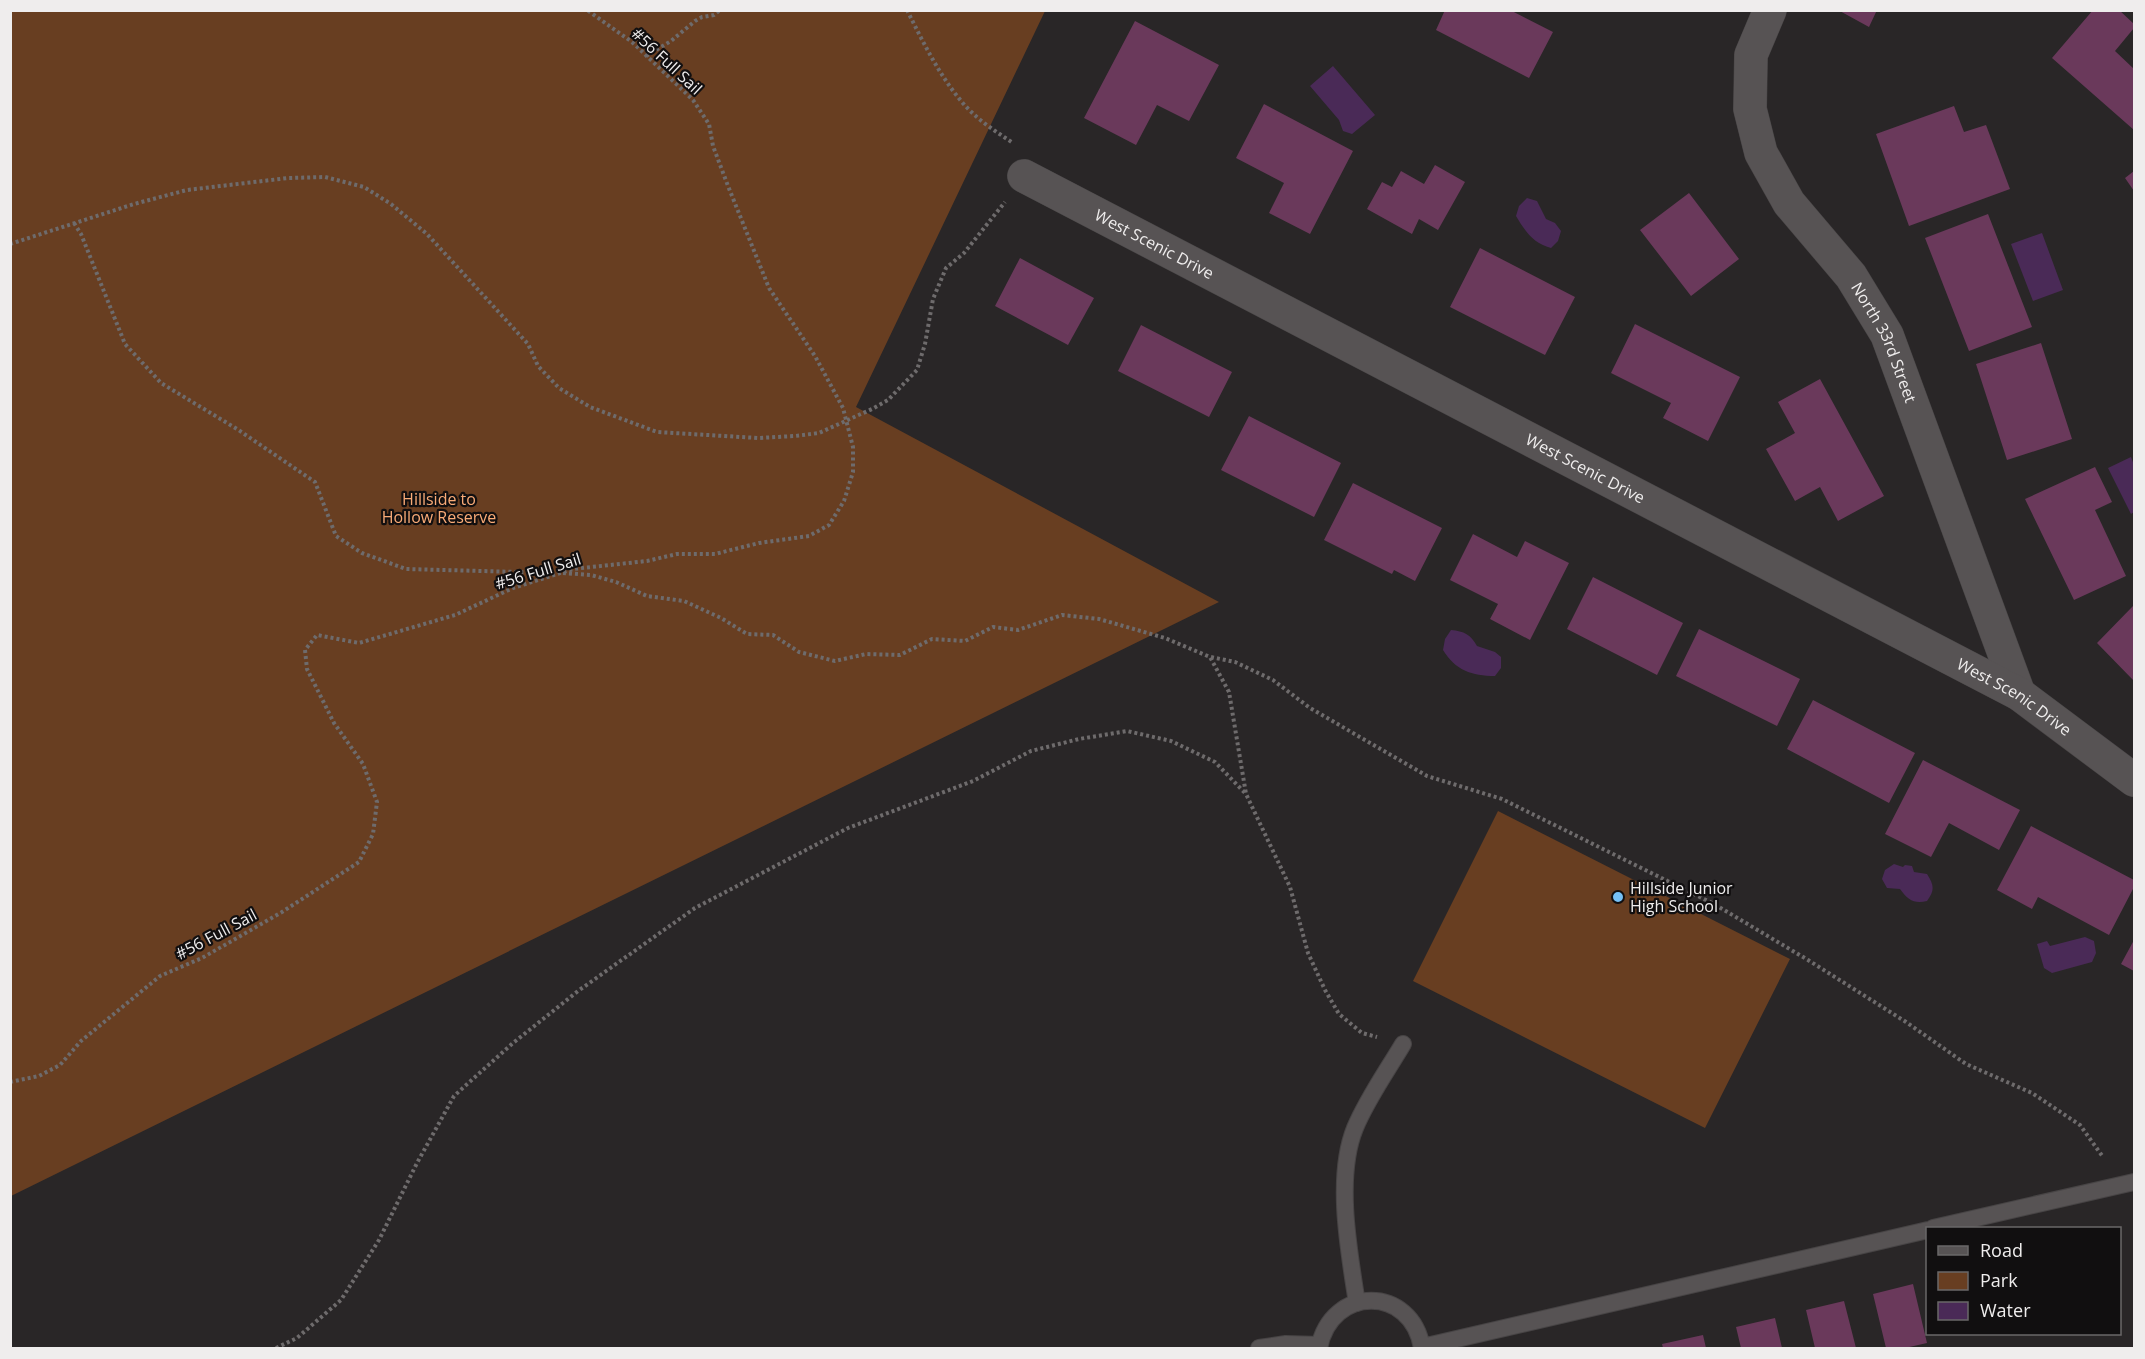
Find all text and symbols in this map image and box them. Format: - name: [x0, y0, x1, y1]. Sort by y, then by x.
- street label: #56 Full Sail: [627, 23, 707, 99]
- street label: West Scenic Drive: [1091, 204, 1218, 284]
- street label: North 33rd Street: [1846, 278, 1922, 406]
- street label: West Scenic Drive: [1522, 428, 1649, 508]
- park label: Hillside to Hollow Reserve: [382, 488, 496, 528]
- street label: #56 Full Sail: [492, 547, 584, 595]
- street label: West Scenic Drive: [1953, 653, 2076, 741]
- place label: Hillside Junior High School: [1630, 877, 1733, 917]
- marker: Hillside Junior High School: [1611, 890, 1625, 904]
- street label: #56 Full Sail: [172, 903, 260, 965]
- legend: [1926, 1227, 2121, 1335]
- text: Road: [1980, 1238, 2023, 1262]
- text: Park: [1980, 1268, 2018, 1292]
- text: Water: [1980, 1298, 2031, 1322]

